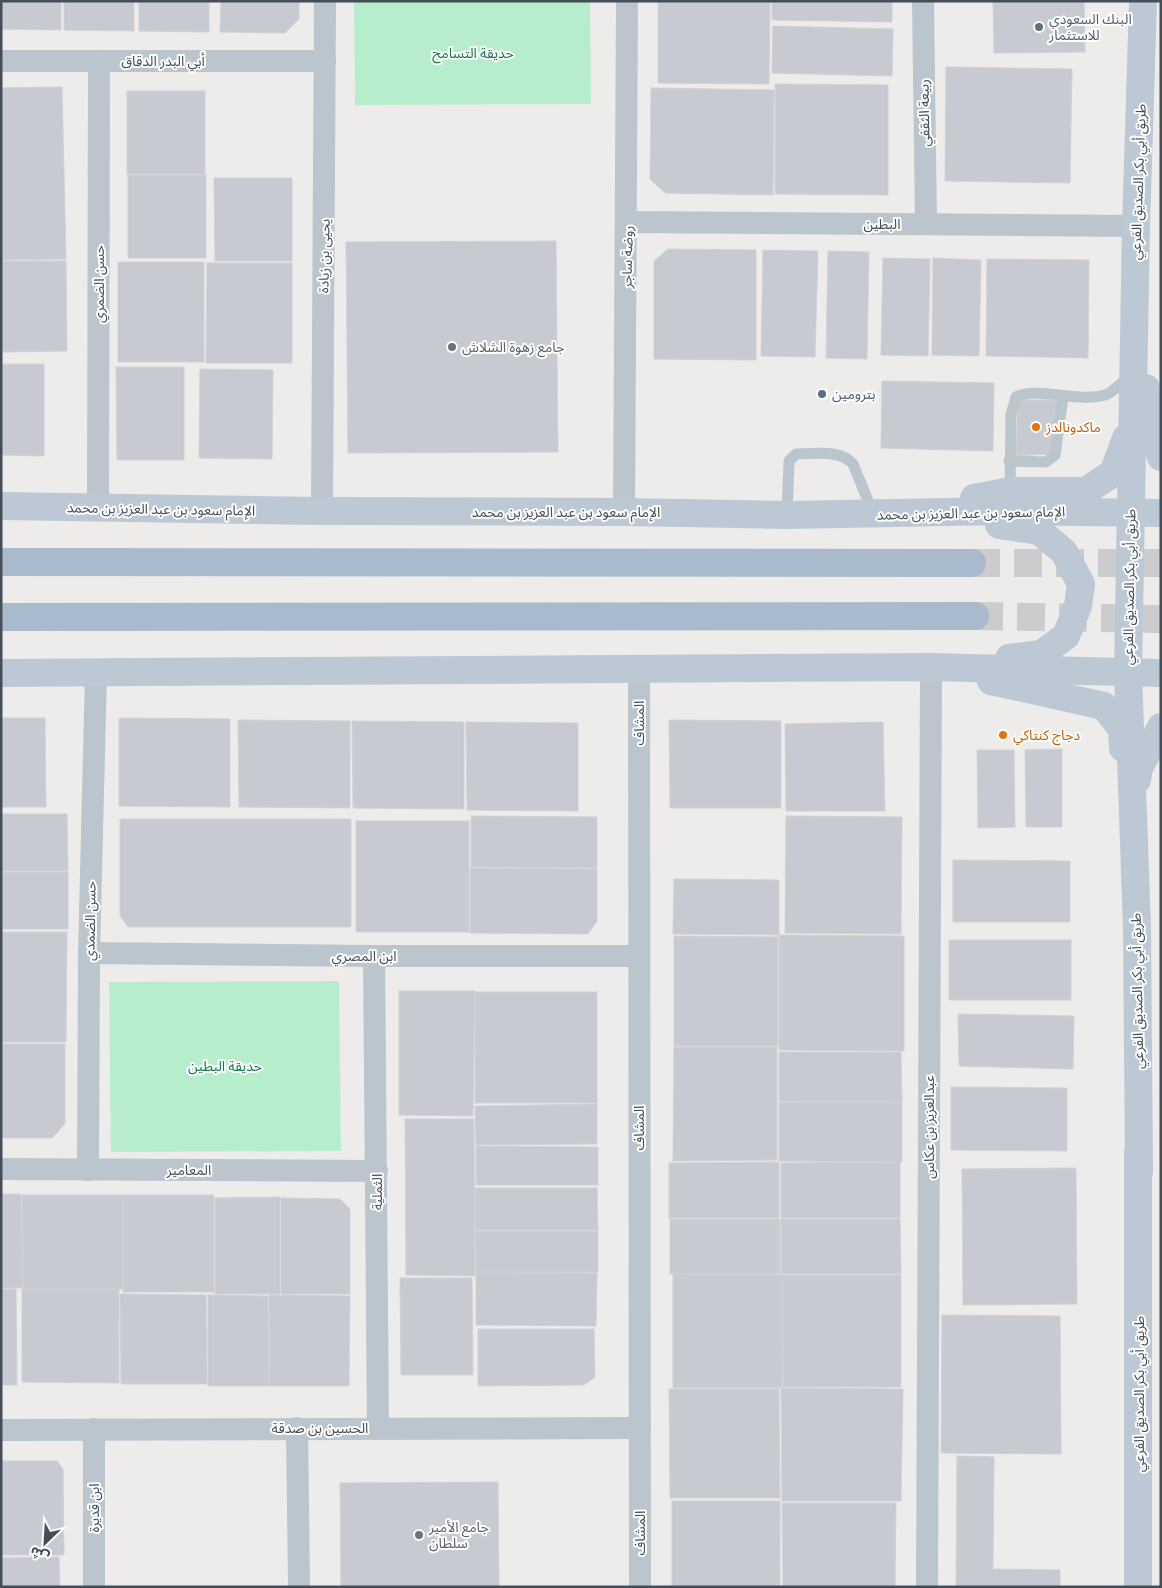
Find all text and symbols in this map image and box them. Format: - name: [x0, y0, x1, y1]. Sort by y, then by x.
- place label: البنك السعودي للاستثمار: [1048, 10, 1132, 44]
- marker: البنك السعودي للاستثمار: [1033, 21, 1045, 33]
- park label: حديقة التسامح: [432, 44, 514, 64]
- street label: أبي البدر الدقاق: [121, 52, 205, 72]
- street label: ربيعة الثقفي: [914, 79, 936, 147]
- street label: طريق أبي بكر الصديق الفرعي: [1126, 104, 1152, 260]
- street label: البطين: [863, 215, 901, 233]
- street label: يحيى بن زيادة: [314, 219, 334, 293]
- street label: روضة ساجر: [617, 225, 637, 290]
- street label: حسن الضمري: [90, 245, 110, 323]
- place label: جامع زهوة الشلاش: [462, 338, 565, 358]
- marker: جامع زهوة الشلاش: [446, 341, 458, 353]
- place label: بترومين: [832, 385, 876, 403]
- marker: بترومين: [816, 388, 828, 400]
- place label: ماكدونالدز: [1045, 418, 1101, 436]
- marker: ماكدونالدز: [1030, 421, 1042, 433]
- street label: الإمام سعود بن عبد العزيز بن محمد: [67, 498, 255, 522]
- street label: الإمام سعود بن عبد العزيز بن محمد: [877, 502, 1065, 526]
- street label: الإمام سعود بن عبد العزيز بن محمد: [472, 503, 660, 523]
- street label: طريق أبي بكر الصديق الفرعي: [1119, 509, 1142, 665]
- street label: المشاف: [630, 701, 648, 745]
- place label: دجاج كنتاكي: [1013, 726, 1080, 746]
- marker: دجاج كنتاكي: [997, 729, 1009, 741]
- street label: حسن الضمدي: [80, 881, 102, 961]
- street label: طريق أبي بكر الصديق الفرعي: [1127, 913, 1150, 1069]
- street label: ابن المصري: [331, 947, 397, 967]
- park label: حديقة البطين: [188, 1057, 262, 1075]
- street label: عبدالعزيز بن عكاس: [920, 1075, 938, 1179]
- street label: المشاف: [630, 1106, 648, 1150]
- street label: المعامير: [166, 1161, 211, 1179]
- street label: الثملية: [368, 1174, 386, 1210]
- street label: طريق أبي بكر الصديق الفرعي: [1130, 1316, 1150, 1472]
- street label: الحسين بن صدقة: [272, 1419, 368, 1437]
- street label: ابن قديرة: [85, 1483, 103, 1533]
- street label: المشاف: [631, 1511, 649, 1555]
- north arrow: [20, 1518, 70, 1568]
- place label: جامع الأمير سلطان: [428, 1518, 489, 1552]
- marker: جامع الأمير سلطان: [413, 1529, 425, 1541]
- text: ش: [27, 1543, 52, 1567]

